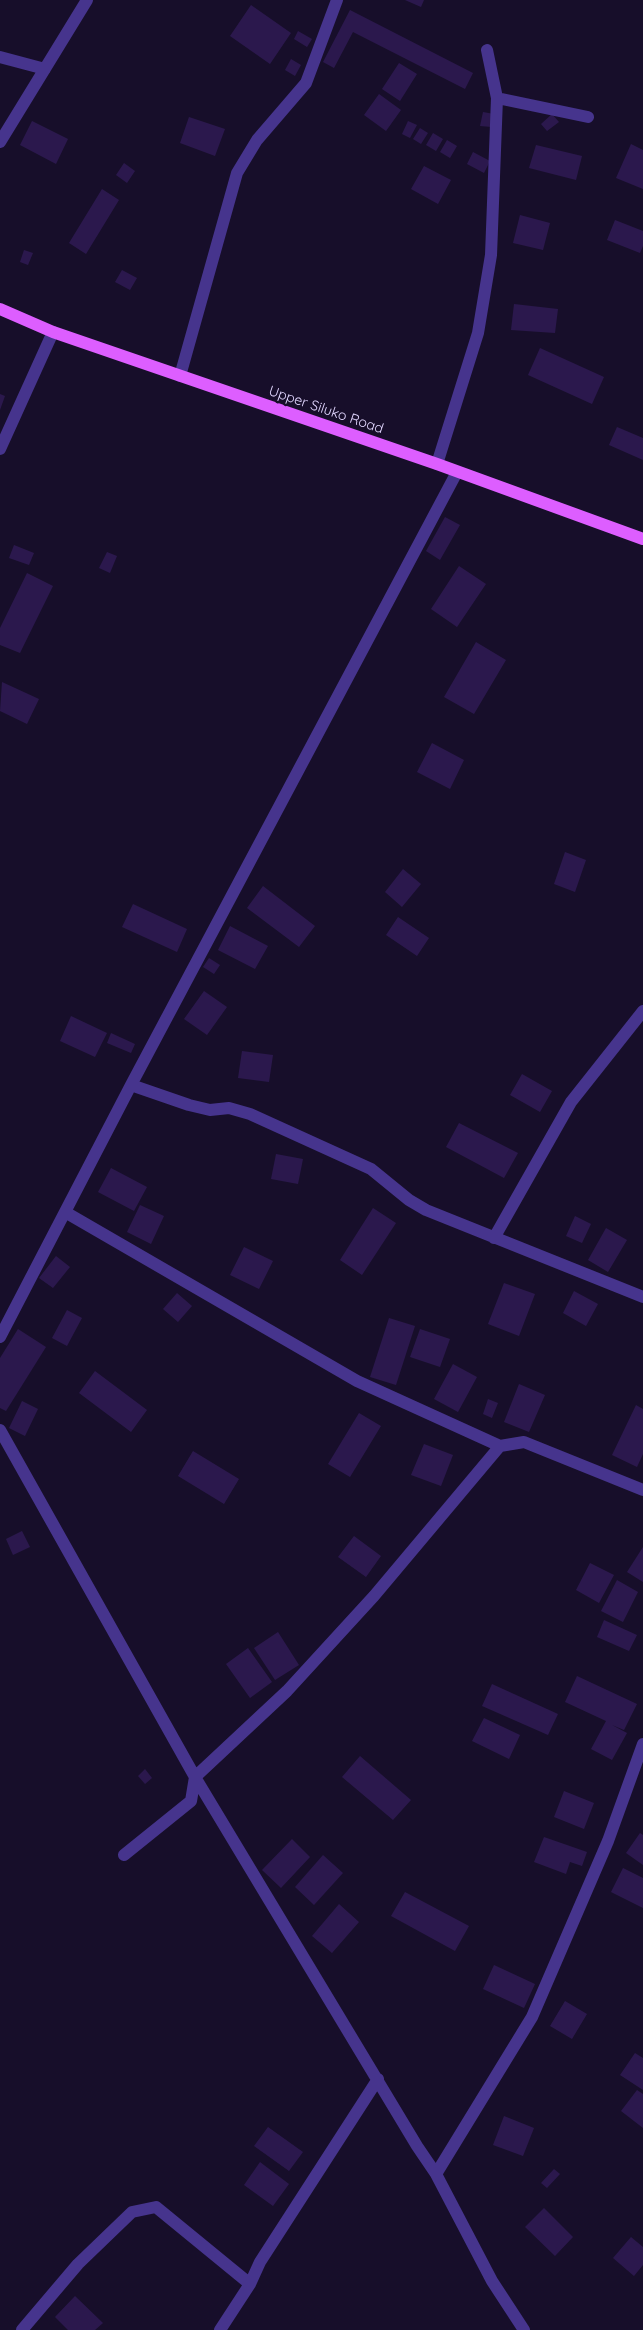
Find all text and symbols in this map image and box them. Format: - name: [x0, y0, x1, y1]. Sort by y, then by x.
- street label: Upper Siluko Road: [266, 382, 386, 438]

